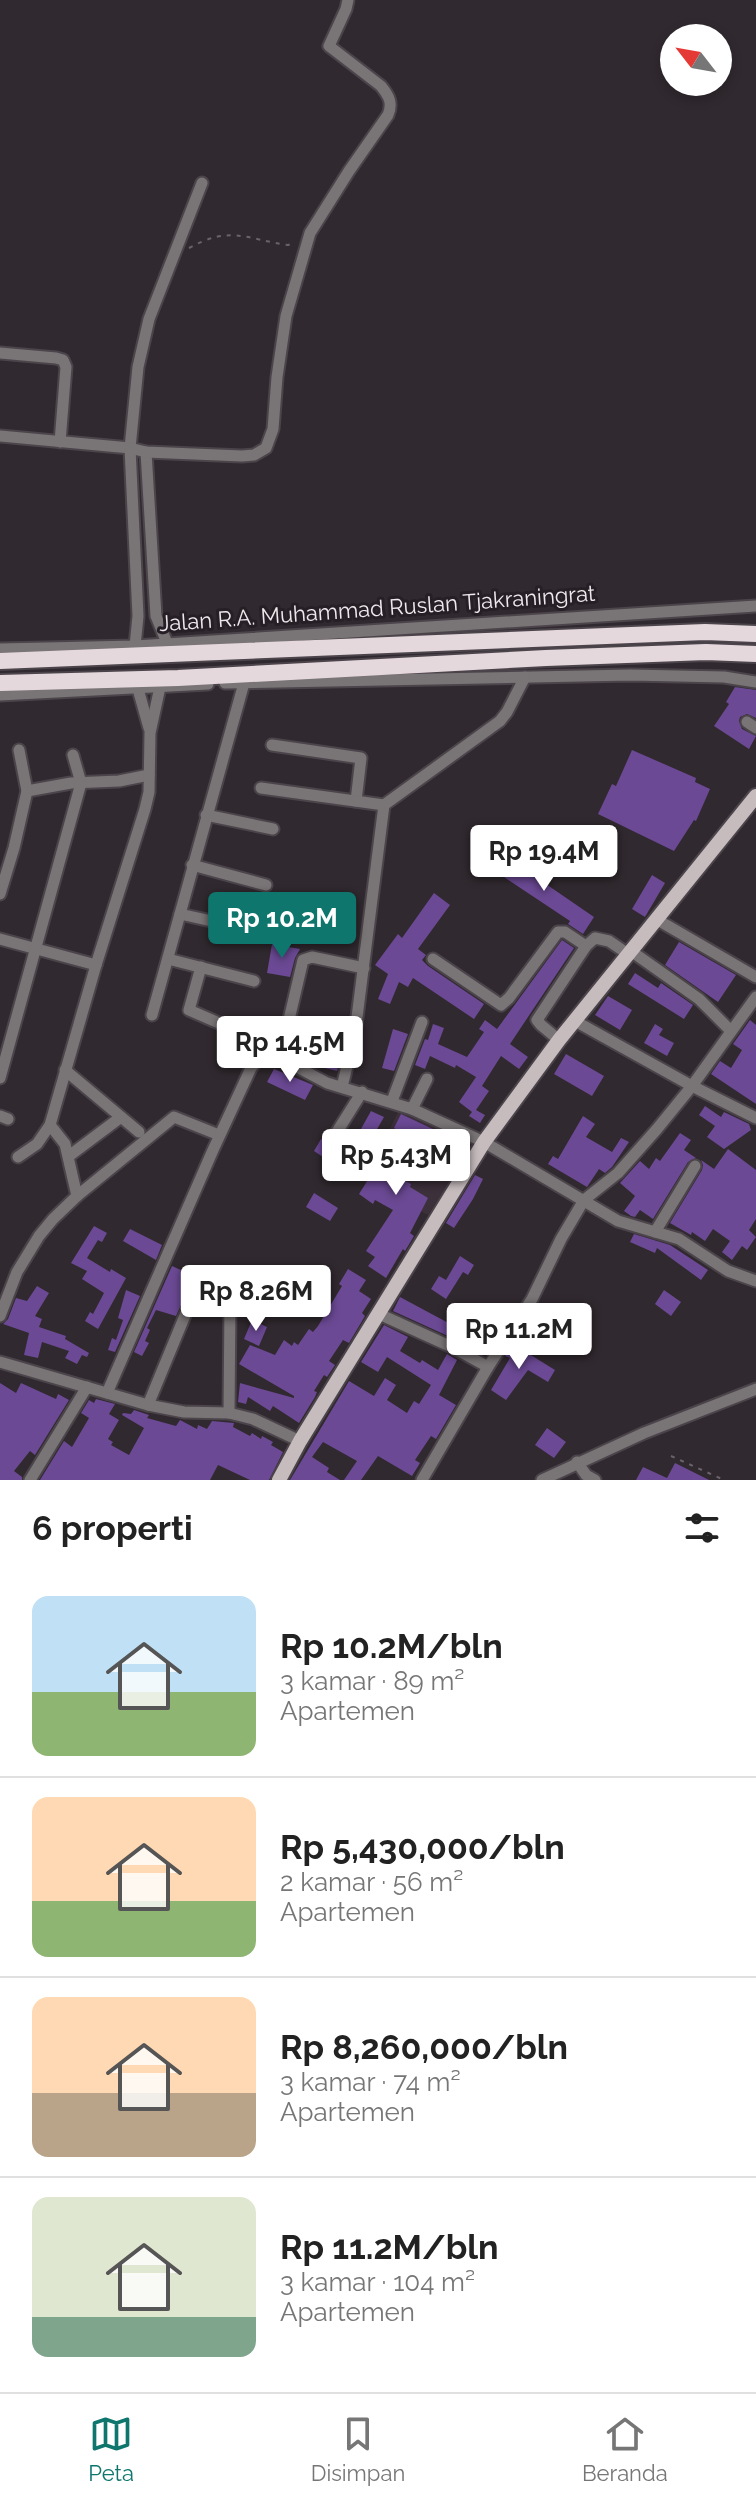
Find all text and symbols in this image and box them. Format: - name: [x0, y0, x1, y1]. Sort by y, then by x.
- north arrow: [660, 24, 732, 96]
- map controls: [660, 24, 732, 96]
- street label: Jalan R.A. Muhammad Ruslan Tjakraningrat: [158, 580, 597, 636]
- pin: Rp 19.4M: [461, 825, 627, 893]
- text: Rp 19.4M: [488, 836, 600, 866]
- pin: Rp 10.2M: [199, 892, 365, 960]
- text: Rp 10.2M: [226, 903, 338, 933]
- pin: Rp 14.5M: [207, 1016, 373, 1084]
- text: Rp 14.5M: [235, 1027, 345, 1057]
- pin: Rp 5.43M: [313, 1129, 479, 1197]
- text: Rp 5.43M: [340, 1140, 452, 1170]
- pin: Rp 8.26M: [173, 1265, 339, 1333]
- text: Rp 8.26M: [199, 1276, 313, 1306]
- pin: Rp 11.2M: [436, 1303, 602, 1371]
- text: Rp 11.2M: [465, 1314, 573, 1344]
- icon: filters: [680, 1506, 724, 1550]
- text: 6 properti: [32, 1508, 193, 1548]
- text: Rp 10.2M/bln: [280, 1626, 503, 1666]
- icon: home: [96, 1628, 192, 1724]
- text: 3 kamar · 89 m²: [280, 1666, 464, 1696]
- text: Apartemen: [280, 1696, 415, 1726]
- text: Rp 5,430,000/bln: [280, 1827, 565, 1867]
- icon: home: [96, 1829, 192, 1925]
- text: 2 kamar · 56 m²: [280, 1867, 463, 1897]
- text: Apartemen: [280, 1897, 415, 1927]
- text: Rp 8,260,000/bln: [280, 2027, 568, 2067]
- icon: home: [96, 2029, 192, 2125]
- text: 3 kamar · 74 m²: [280, 2067, 461, 2097]
- text: Apartemen: [280, 2097, 415, 2127]
- text: Rp 11.2M/bln: [280, 2227, 499, 2267]
- icon: home: [96, 2229, 192, 2325]
- text: 3 kamar · 104 m²: [280, 2267, 475, 2297]
- text: Apartemen: [280, 2297, 415, 2327]
- tab: Peta: [88, 2412, 134, 2486]
- tab: Disimpan: [311, 2412, 405, 2486]
- tab: Beranda: [582, 2412, 668, 2486]

